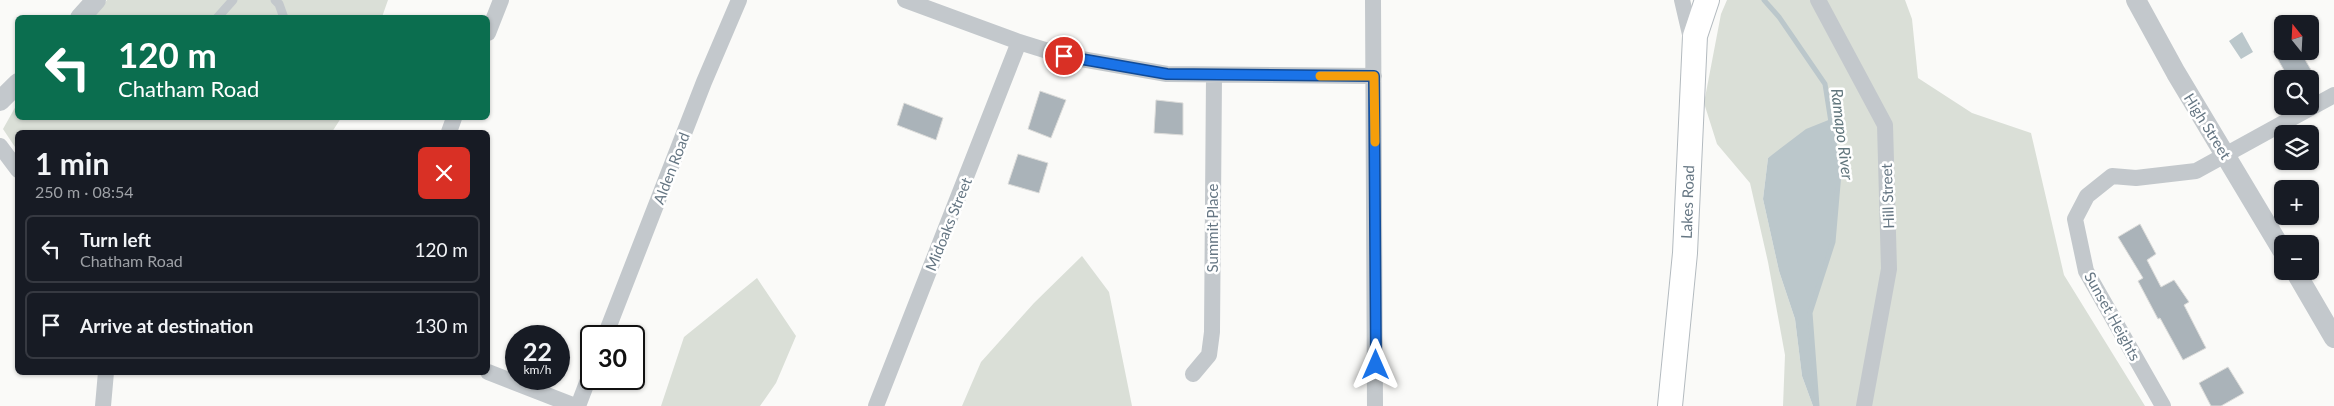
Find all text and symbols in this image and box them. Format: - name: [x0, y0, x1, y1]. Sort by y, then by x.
- north arrow: [2274, 15, 2319, 60]
- map controls: [2274, 15, 2319, 280]
- text: 120 m: [118, 33, 217, 75]
- icon: left: [35, 35, 100, 100]
- pin: [1043, 35, 1085, 77]
- icon: arrive: [1050, 42, 1078, 70]
- button: search: [2274, 70, 2319, 115]
- text: Chatham Road: [118, 75, 259, 102]
- water label: Ramapo River: [1828, 87, 1858, 181]
- street label: High Street: [2181, 90, 2236, 163]
- button: layers: [2274, 125, 2319, 170]
- street label: Alden Road: [649, 130, 693, 206]
- text: 1 min: [35, 145, 109, 181]
- button: close: [418, 147, 470, 199]
- street label: Hill Street: [1877, 162, 1897, 229]
- street label: Lakes Road: [1677, 165, 1697, 239]
- street label: Midoaks Street: [921, 174, 975, 273]
- button: +: [2274, 180, 2319, 225]
- text: 250 m · 08:54: [35, 182, 134, 201]
- street label: Summit Place: [1203, 184, 1221, 272]
- text: Turn left: [80, 228, 151, 251]
- icon: left: [37, 235, 65, 263]
- button: −: [2274, 235, 2319, 280]
- text: 120 m: [414, 238, 468, 261]
- text: Chatham Road: [80, 251, 183, 270]
- street label: Sunset Heights: [2081, 268, 2145, 364]
- icon: arrive: [37, 311, 65, 339]
- text: Arrive at destination: [80, 314, 253, 337]
- text: 130 m: [414, 314, 468, 337]
- speed limit sign: 30: [580, 325, 645, 390]
- text: 22: [523, 336, 552, 366]
- position arrow: [1349, 338, 1401, 390]
- text: km/h: [523, 362, 552, 377]

